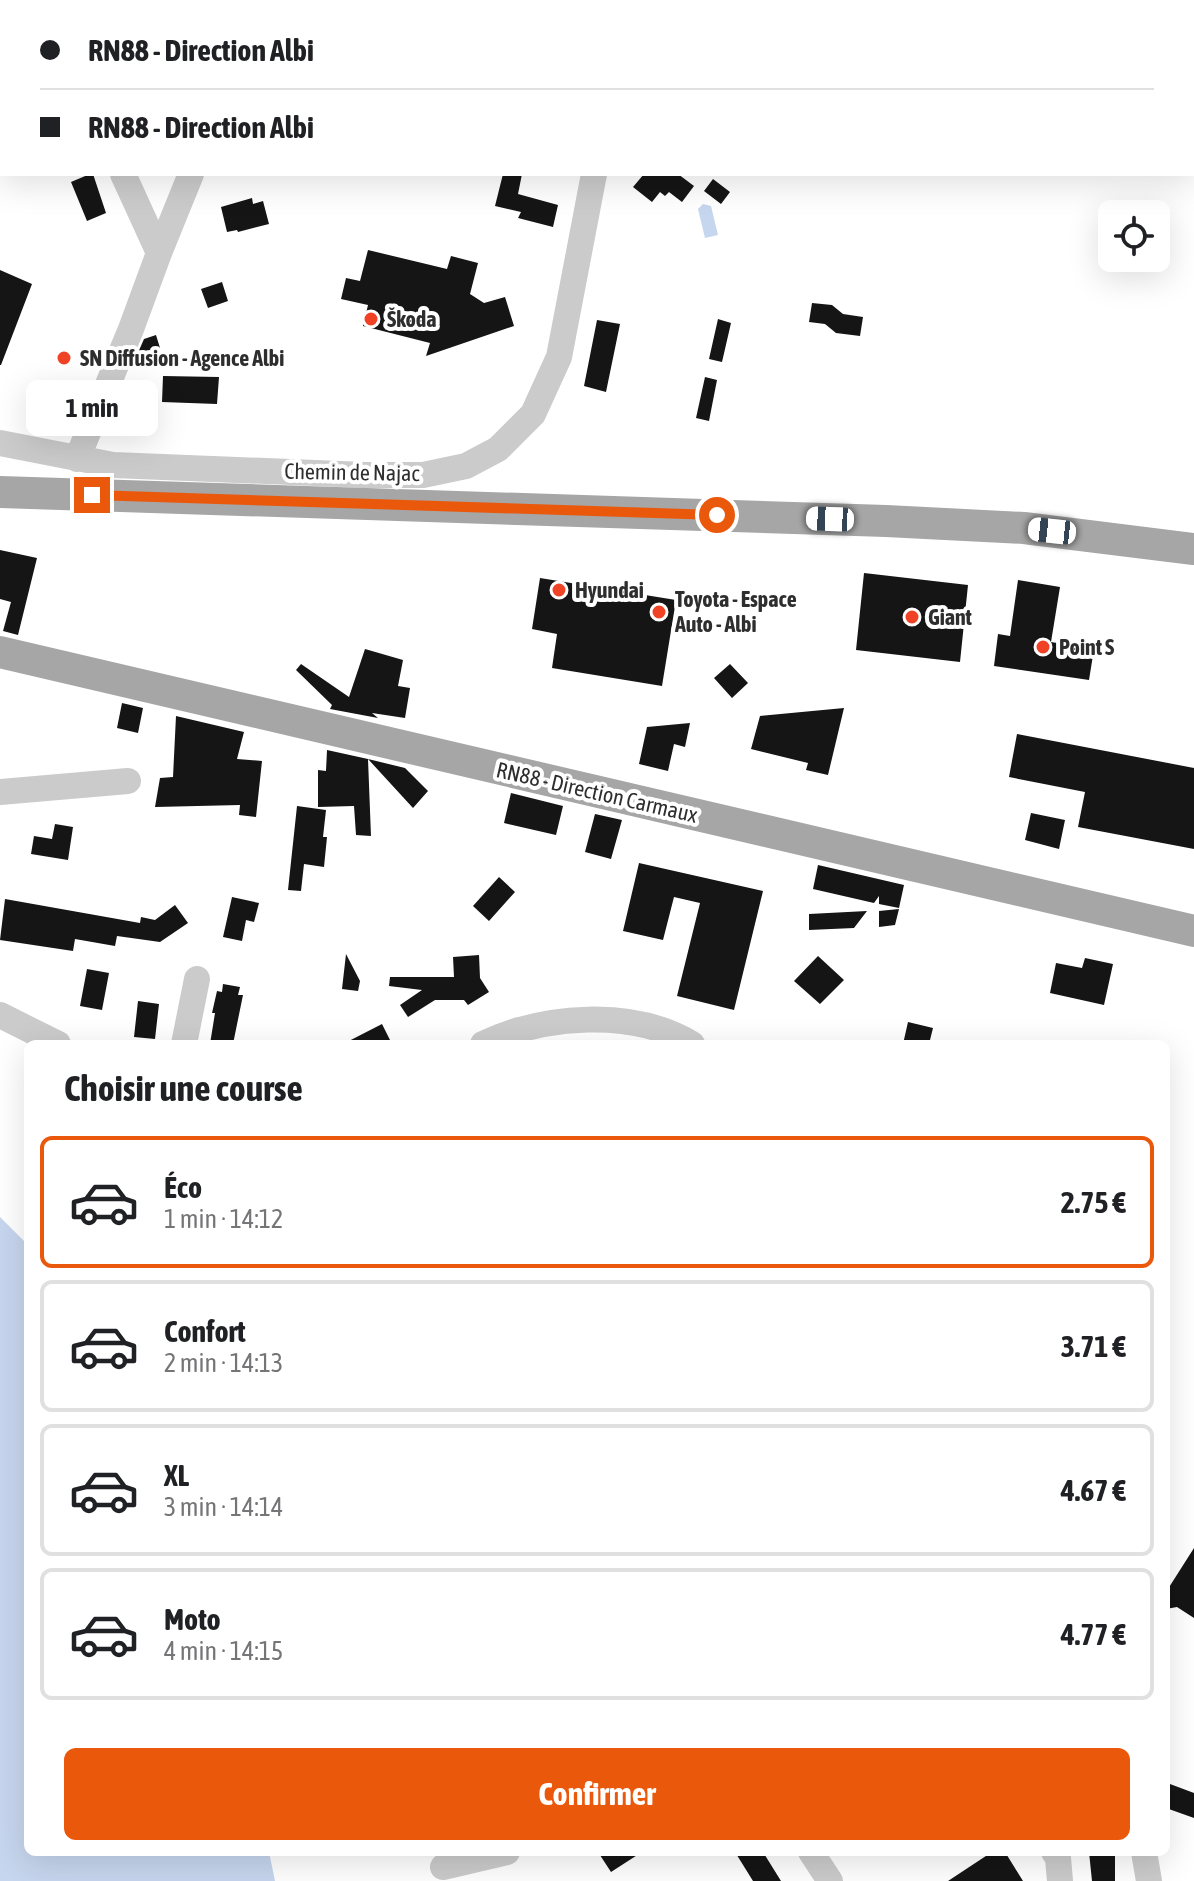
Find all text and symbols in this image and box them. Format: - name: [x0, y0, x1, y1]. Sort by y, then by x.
- text: RN88 - Direction Albi: [88, 33, 314, 67]
- text: RN88 - Direction Albi: [88, 110, 314, 144]
- map controls: [1098, 200, 1170, 272]
- button: locate: [1098, 200, 1170, 272]
- place label: Škoda: [387, 306, 436, 332]
- marker: Škoda: [362, 310, 380, 328]
- place label: SN Diffusion - Agence Albi: [80, 345, 284, 371]
- marker: SN Diffusion - Agence Albi: [55, 349, 73, 367]
- callout: 1 min: [26, 379, 158, 435]
- text: 1 min: [65, 393, 119, 423]
- street label: Chemin de Najac: [284, 458, 421, 486]
- route end: [74, 477, 110, 513]
- route start: [699, 497, 735, 533]
- car: [806, 506, 854, 532]
- car: [1027, 517, 1077, 545]
- place label: Hyundai: [575, 577, 644, 603]
- marker: Hyundai: [550, 581, 568, 599]
- place label: Toyota - Espace Auto - Albi: [674, 586, 797, 637]
- marker: Toyota - Espace Auto - Albi: [650, 603, 668, 621]
- place label: Giant: [928, 604, 973, 630]
- marker: Giant: [903, 608, 921, 626]
- place label: Point S: [1059, 634, 1114, 660]
- marker: Point S: [1034, 638, 1052, 656]
- street label: RN88 - Direction Carmaux: [494, 756, 700, 828]
- text: Choisir une course: [64, 1067, 303, 1109]
- icon: car: [68, 1166, 140, 1238]
- text: Éco: [164, 1170, 202, 1204]
- text: 2.75 €: [1061, 1185, 1126, 1219]
- text: 1 min · 14:12: [164, 1204, 283, 1234]
- icon: car: [68, 1310, 140, 1382]
- text: Confort: [164, 1314, 246, 1348]
- text: 3.71 €: [1061, 1329, 1126, 1363]
- text: 2 min · 14:13: [164, 1348, 283, 1378]
- icon: car: [68, 1454, 140, 1526]
- text: XL: [164, 1458, 189, 1492]
- text: 4.67 €: [1061, 1473, 1126, 1507]
- text: 3 min · 14:14: [164, 1492, 283, 1522]
- icon: car: [68, 1598, 140, 1670]
- text: Moto: [164, 1602, 221, 1636]
- text: 4.77 €: [1061, 1617, 1126, 1651]
- text: 4 min · 14:15: [164, 1636, 283, 1666]
- button: Confirmer: [64, 1748, 1130, 1840]

